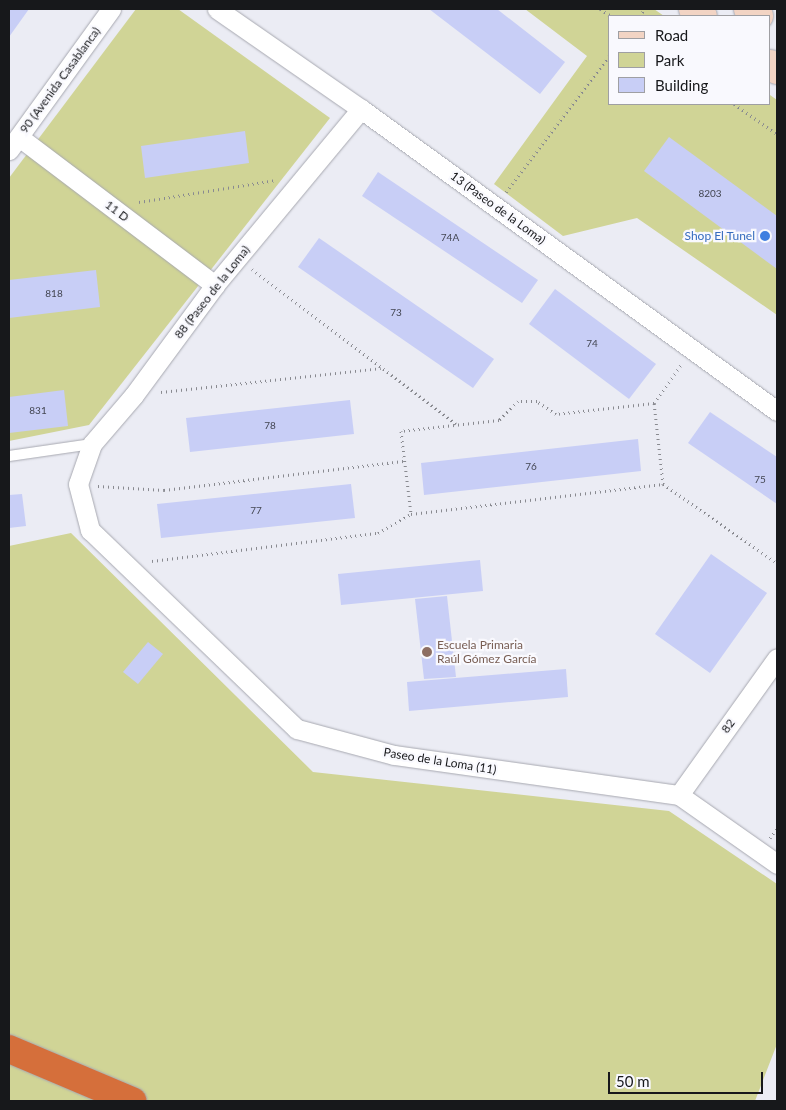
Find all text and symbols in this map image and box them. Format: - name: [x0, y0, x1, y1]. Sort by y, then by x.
- legend: [608, 15, 771, 105]
- street label: 90 (Avenida Casablanca): [17, 24, 103, 136]
- text: Road: [655, 26, 688, 44]
- text: Park: [655, 51, 684, 69]
- text: Building: [655, 76, 708, 94]
- street label: 13 (Paseo de la Loma): [448, 169, 548, 247]
- house number: 8203: [698, 188, 722, 200]
- street label: 11 D: [102, 197, 132, 225]
- place label: Shop El Tunel: [684, 229, 755, 243]
- marker: Shop El Tunel: [759, 230, 771, 242]
- house number: 74A: [441, 232, 459, 244]
- street label: 88 (Paseo de la Loma): [171, 243, 253, 341]
- house number: 818: [45, 288, 63, 300]
- house number: 73: [390, 307, 402, 319]
- house number: 74: [586, 338, 598, 350]
- house number: 831: [29, 405, 47, 417]
- house number: 78: [264, 420, 276, 432]
- house number: 76: [525, 461, 537, 473]
- house number: 75: [754, 474, 766, 486]
- house number: 77: [250, 505, 262, 517]
- place label: Escuela Primaria Raúl Gómez García: [437, 638, 537, 666]
- marker: Escuela Primaria Raúl Gómez García: [421, 646, 433, 658]
- street label: 82: [718, 716, 738, 736]
- street label: Paseo de la Loma (11): [383, 745, 497, 777]
- scale bar: [611, 1062, 766, 1094]
- text: 50 m: [616, 1072, 650, 1090]

